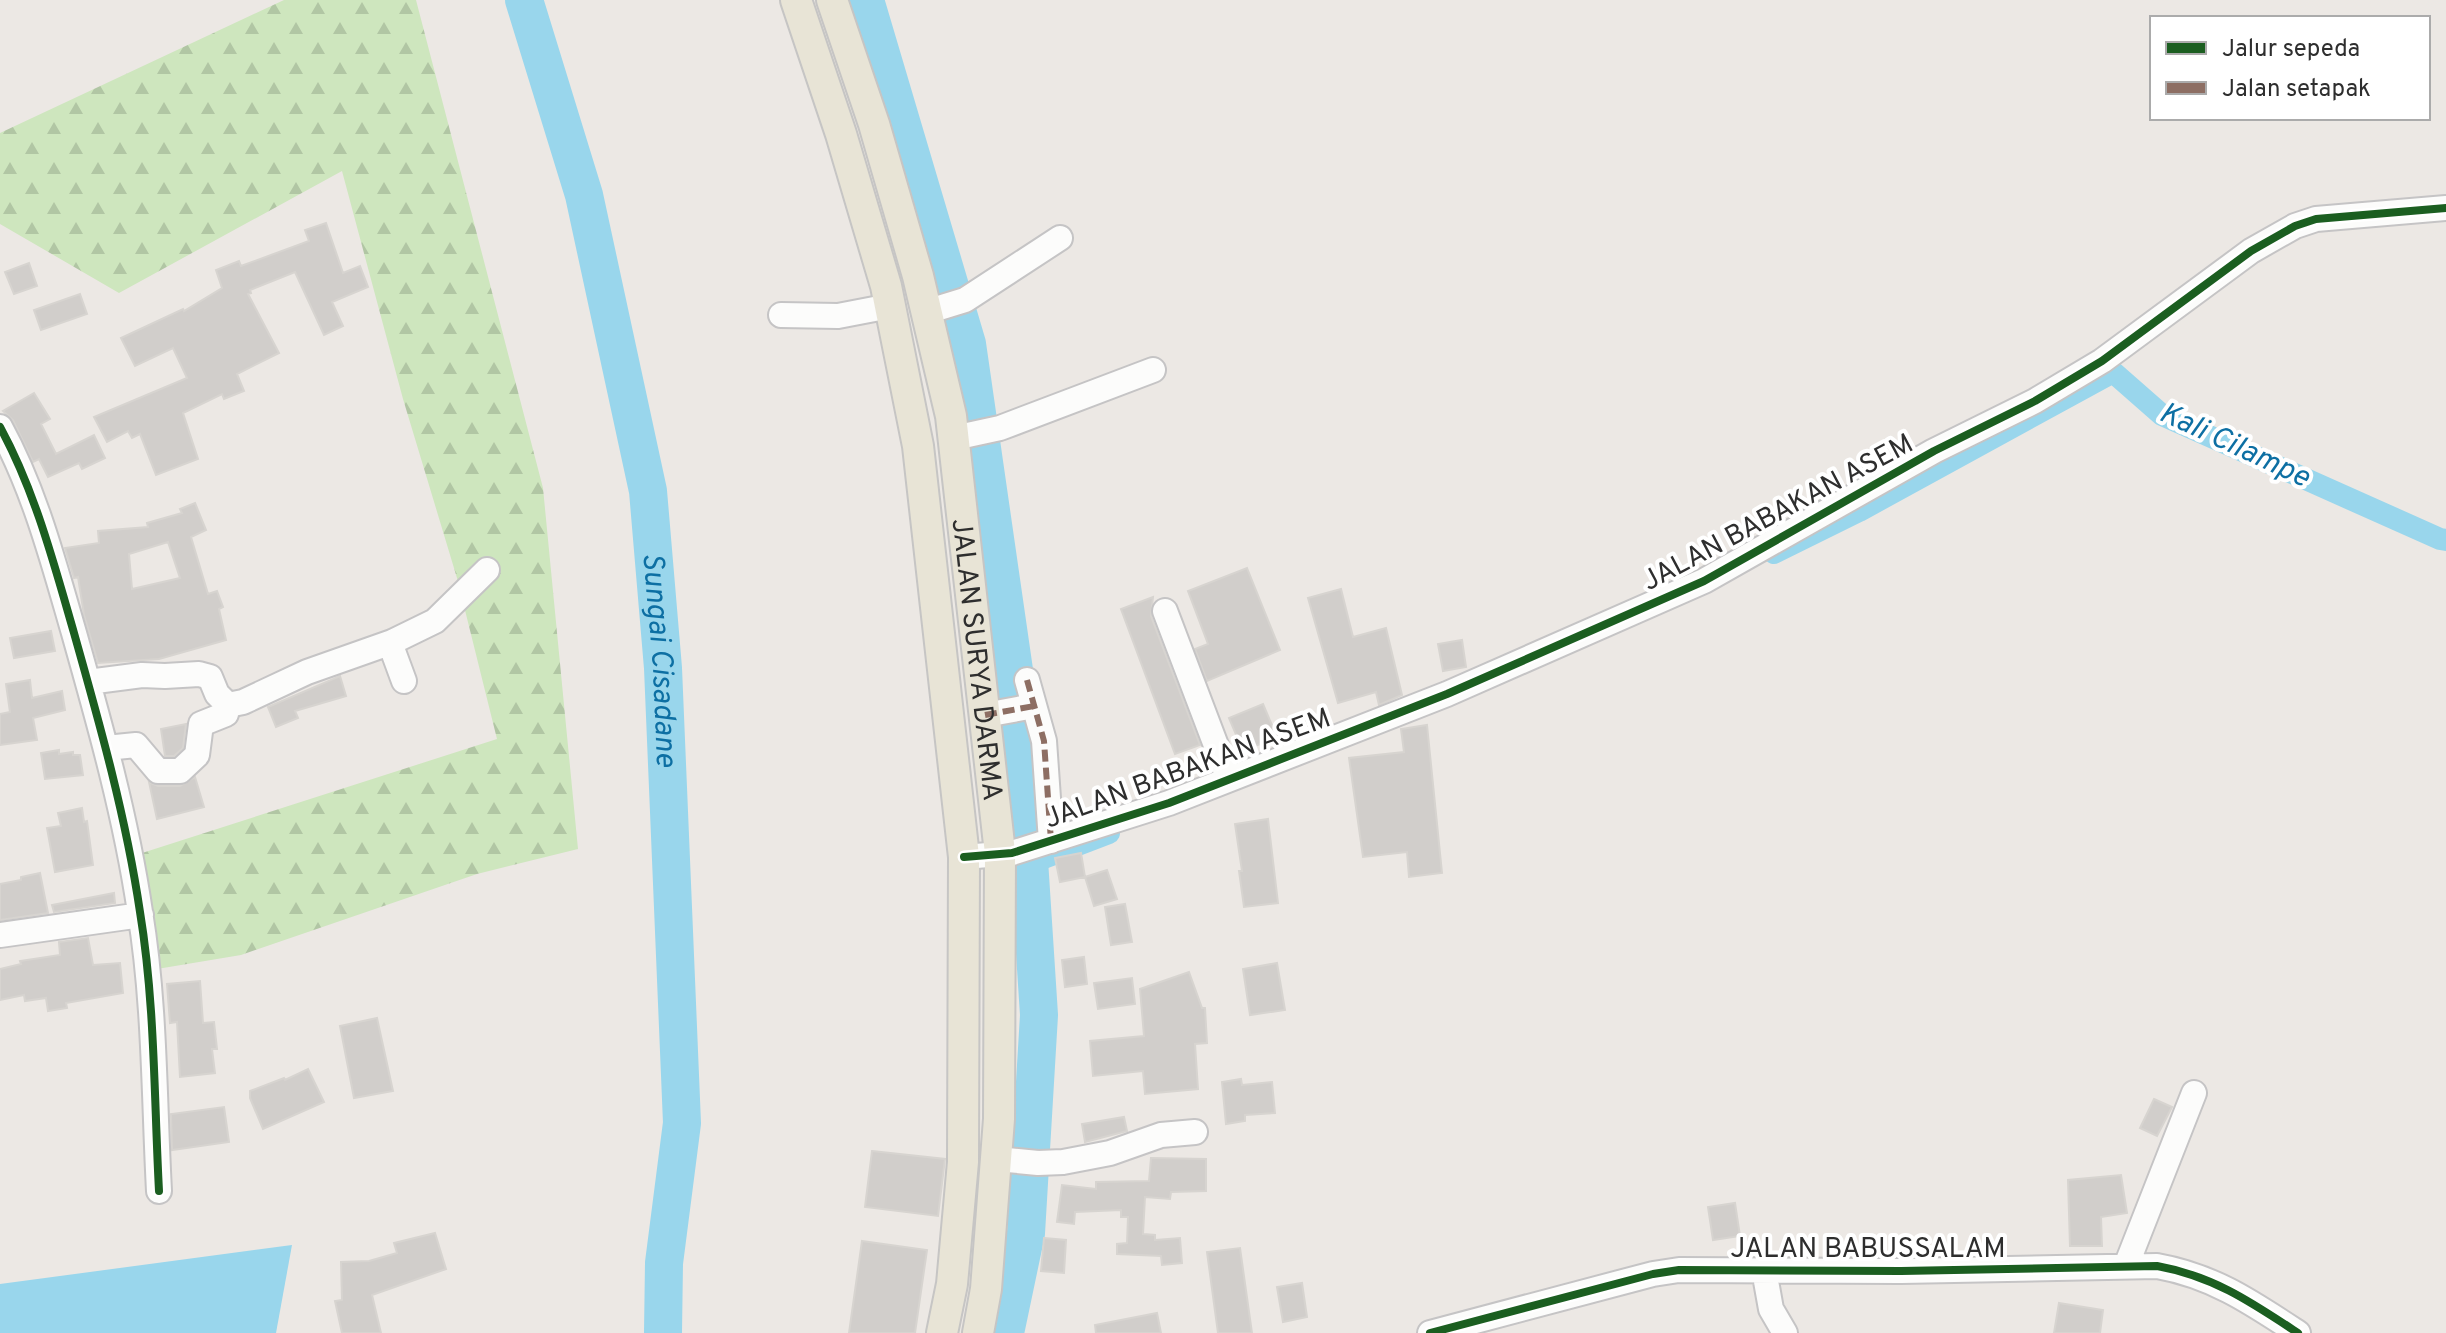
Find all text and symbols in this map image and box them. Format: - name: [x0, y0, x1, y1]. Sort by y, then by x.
- legend: [2150, 16, 2430, 120]
- text: Jalur sepeda: [2222, 35, 2360, 65]
- text: Jalan setapak: [2222, 75, 2371, 105]
- water label: Kali Cilampe: [2153, 395, 2315, 497]
- street label: JALAN BABAKAN ASEM: [1637, 427, 1920, 600]
- street label: JALAN SURYA DARMA: [942, 517, 1009, 803]
- water label: Sungai Cisadane: [632, 551, 683, 768]
- street label: JALAN BABAKAN ASEM: [1040, 701, 1336, 838]
- street label: JALAN BABUSSALAM: [1730, 1232, 2006, 1268]

